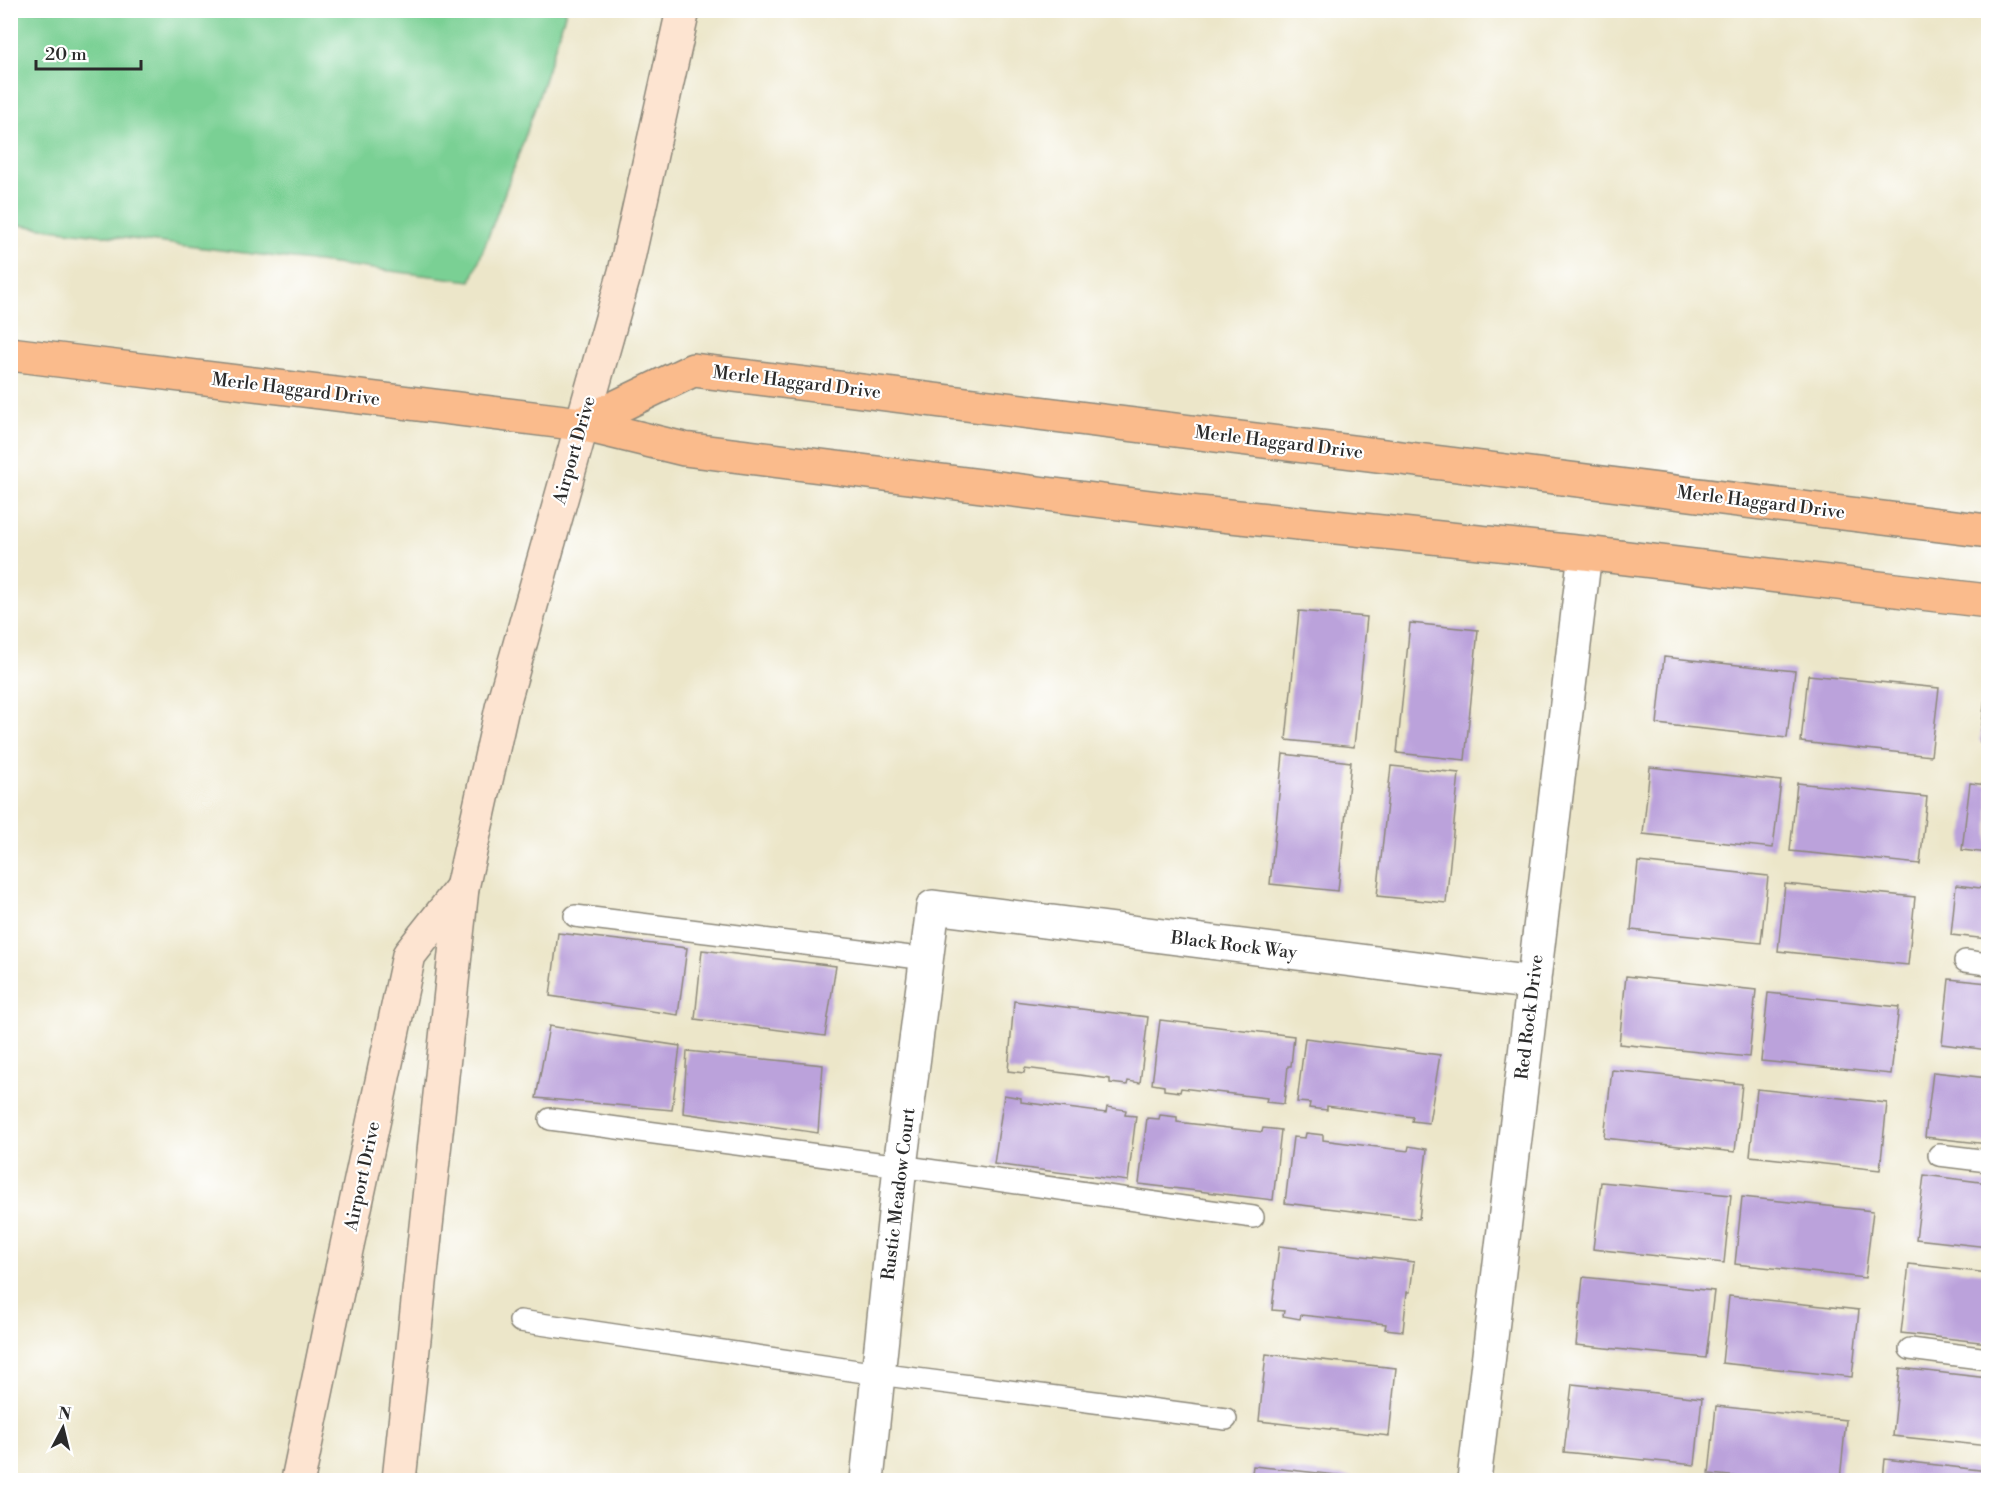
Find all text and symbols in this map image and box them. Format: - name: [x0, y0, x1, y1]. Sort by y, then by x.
- scale bar: [36, 33, 141, 71]
- text: 20 m: [45, 43, 87, 66]
- street label: Merle Haggard Drive: [712, 361, 882, 404]
- street label: Merle Haggard Drive: [211, 368, 381, 411]
- street label: Airport Drive: [548, 393, 601, 508]
- street label: Merle Haggard Drive: [1194, 421, 1364, 464]
- street label: Merle Haggard Drive: [1676, 481, 1846, 524]
- street label: Black Rock Way: [1169, 926, 1299, 965]
- street label: Red Rock Drive: [1510, 953, 1549, 1081]
- street label: Rustic Meadow Court: [877, 1106, 921, 1282]
- street label: Airport Drive: [339, 1119, 385, 1234]
- north arrow: [33, 1398, 93, 1458]
- text: N: [57, 1403, 73, 1425]

